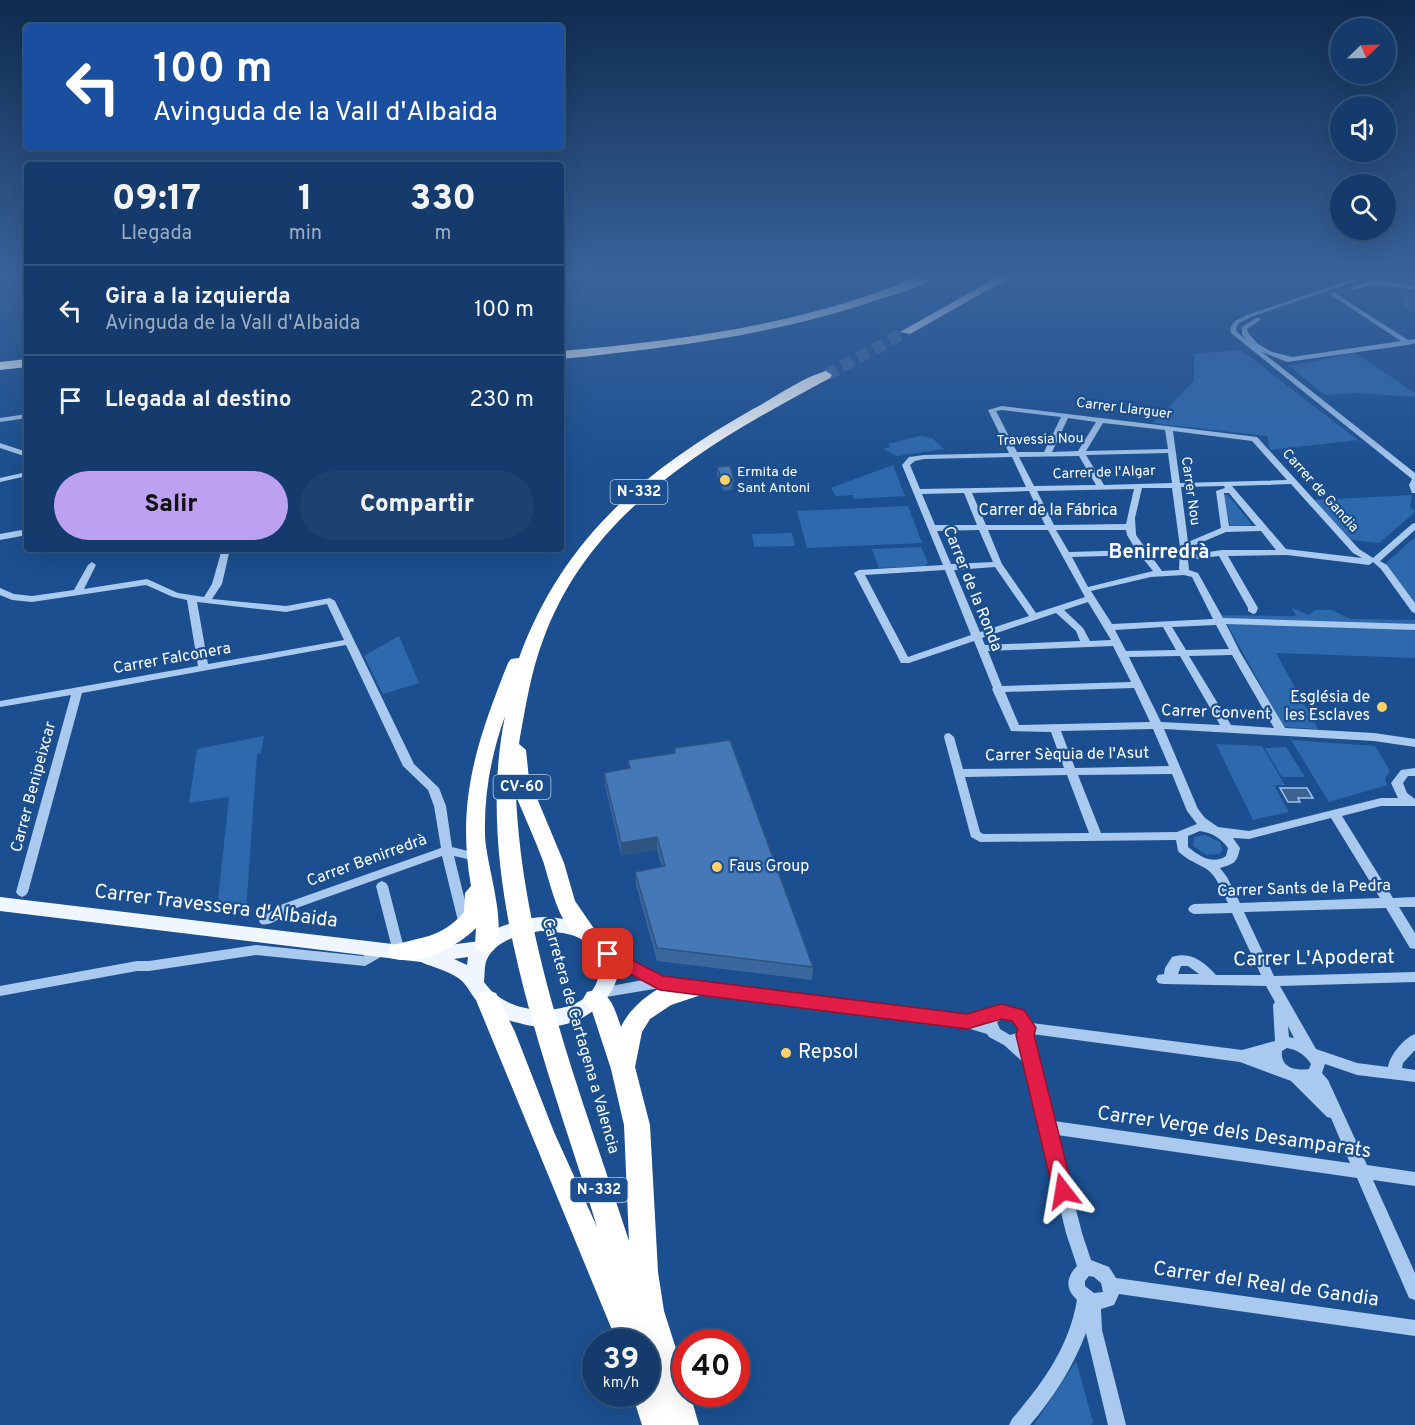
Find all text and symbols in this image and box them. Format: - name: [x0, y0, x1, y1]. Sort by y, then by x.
- north arrow: [1330, 18, 1396, 84]
- map controls: [1330, 18, 1396, 240]
- text: 100 m: [153, 44, 272, 97]
- icon: left: [54, 48, 132, 126]
- text: Avinguda de la Vall d'Albaida: [153, 96, 498, 130]
- button: sound: [1330, 96, 1396, 162]
- button: search: [1330, 174, 1396, 240]
- text: 09:17: [112, 177, 201, 223]
- text: 1: [298, 177, 313, 223]
- text: 330: [410, 177, 476, 223]
- text: Llegada: [121, 221, 192, 247]
- text: min: [289, 221, 322, 247]
- text: m: [435, 221, 452, 247]
- text: Gira a la izquierda: [105, 284, 291, 311]
- icon: left: [54, 294, 87, 327]
- text: 100 m: [474, 297, 534, 324]
- text: Avinguda de la Vall d'Albaida: [105, 311, 360, 337]
- icon: arrive: [54, 384, 87, 417]
- text: Llegada al destino: [105, 387, 291, 414]
- text: 230 m: [470, 387, 534, 414]
- street label: Carrer Llarguer: [1075, 395, 1173, 423]
- street label: Travessia Nou: [996, 430, 1084, 450]
- street label: Carrer de Gandia: [1278, 446, 1362, 536]
- street label: Carrer Nou: [1177, 456, 1203, 526]
- street label: Carrer de l'Algar: [1052, 463, 1156, 483]
- place label: Ermita de Sant Antoni: [737, 464, 810, 497]
- button: Salir: [54, 471, 288, 540]
- button: Compartir: [300, 471, 534, 540]
- marker: Ermita de Sant Antoni: [718, 473, 732, 487]
- road number: N-332: [610, 480, 668, 504]
- street label: Carrer de la Fábrica: [979, 501, 1117, 521]
- street label: Carrer de la Ronda: [938, 524, 1006, 654]
- district label: Benirredrà: [1109, 540, 1209, 566]
- street label: Carrer Falconera: [112, 639, 232, 679]
- place label: Església de les Esclaves: [1285, 688, 1370, 726]
- marker: Església de les Esclaves: [1375, 700, 1389, 714]
- street label: Carrer Convent: [1161, 701, 1271, 725]
- street label: Carrer Benipeixcar: [7, 719, 61, 855]
- street label: Carrer Sèquia de l'Asut: [985, 744, 1149, 766]
- road number: CV-60: [494, 775, 550, 799]
- street label: Carrer Benirredrà: [304, 830, 430, 892]
- place label: Faus Group: [729, 857, 809, 877]
- marker: Faus Group: [710, 860, 724, 874]
- street label: Carrer Sants de la Pedra: [1217, 876, 1391, 902]
- street label: Carrer Travessera d'Albaida: [93, 879, 339, 935]
- street label: Carretera de Cartagena a Valencia: [537, 916, 623, 1156]
- pin: [582, 928, 633, 979]
- icon: arrive: [591, 937, 624, 970]
- street label: Carrer L'Apoderat: [1233, 945, 1395, 973]
- place label: Repsol: [798, 1040, 858, 1066]
- marker: Repsol: [779, 1046, 793, 1060]
- street label: Carrer Verge dels Desamparats: [1095, 1101, 1373, 1165]
- position arrow: [1031, 1159, 1095, 1223]
- road number: N-332: [570, 1178, 628, 1202]
- street label: Carrer del Real de Gandia: [1151, 1256, 1381, 1314]
- speed limit sign: 40: [672, 1329, 750, 1407]
- text: 39: [603, 1342, 639, 1379]
- text: km/h: [603, 1374, 639, 1393]

